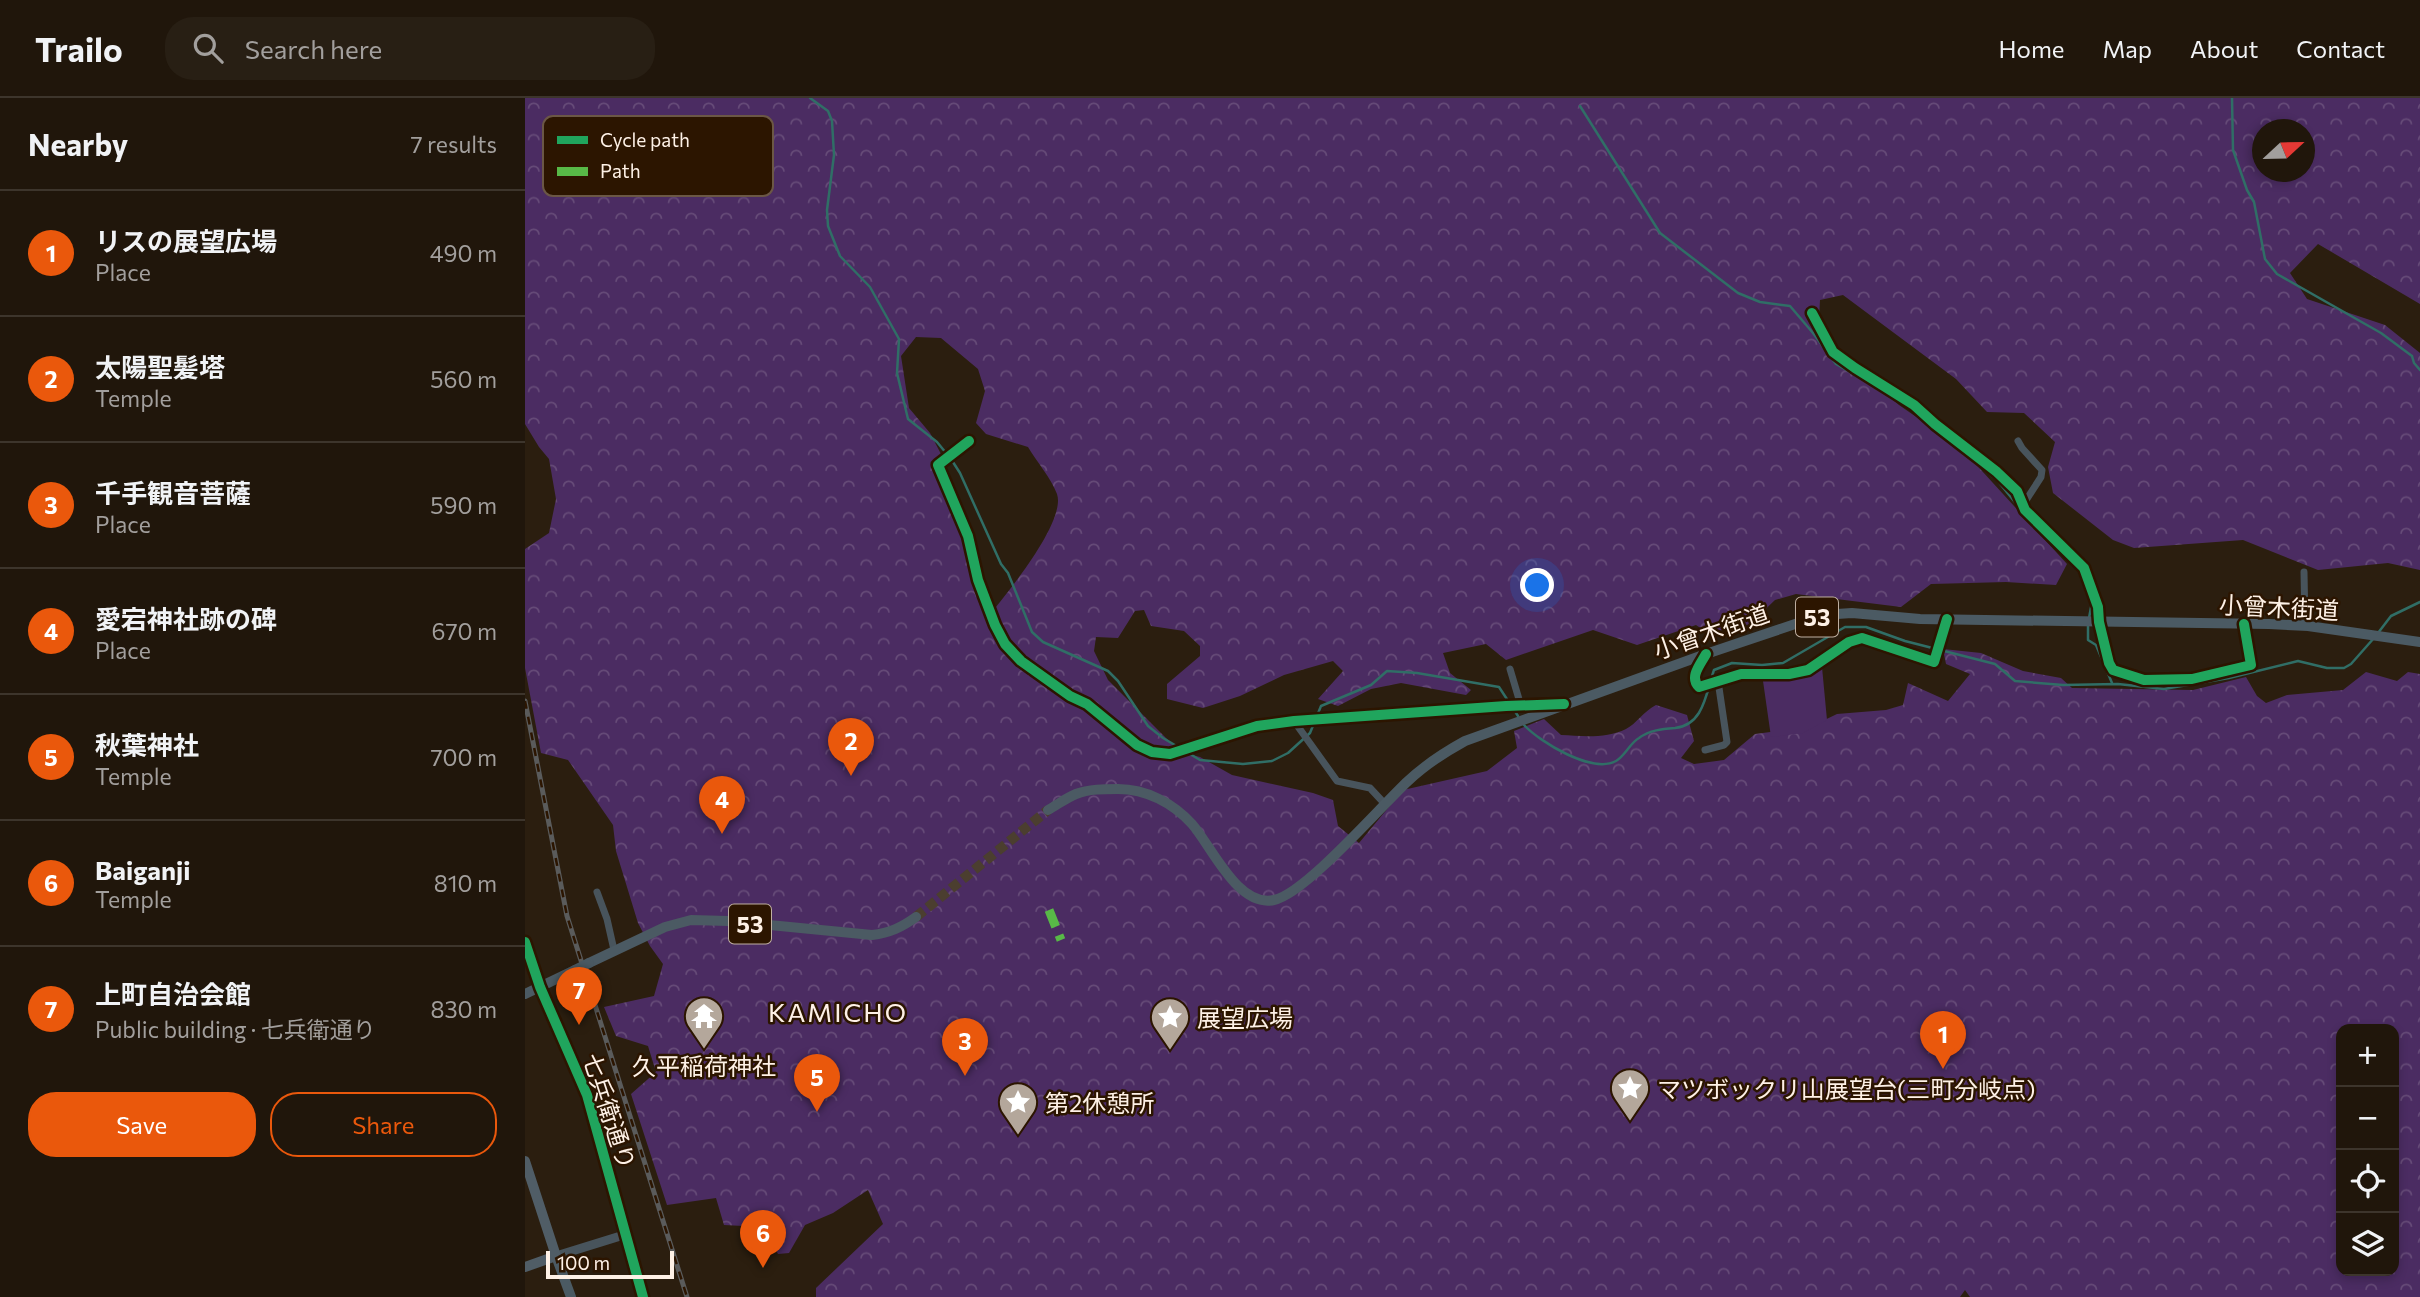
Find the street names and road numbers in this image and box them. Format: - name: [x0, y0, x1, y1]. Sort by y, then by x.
- street label: 小曾木街道: [2218, 589, 2340, 625]
- road number: 53: [1796, 597, 1838, 636]
- street label: 小曾木街道: [1650, 598, 1772, 664]
- road number: 53: [729, 904, 771, 944]
- street label: 七兵衛通り: [578, 1049, 642, 1173]

